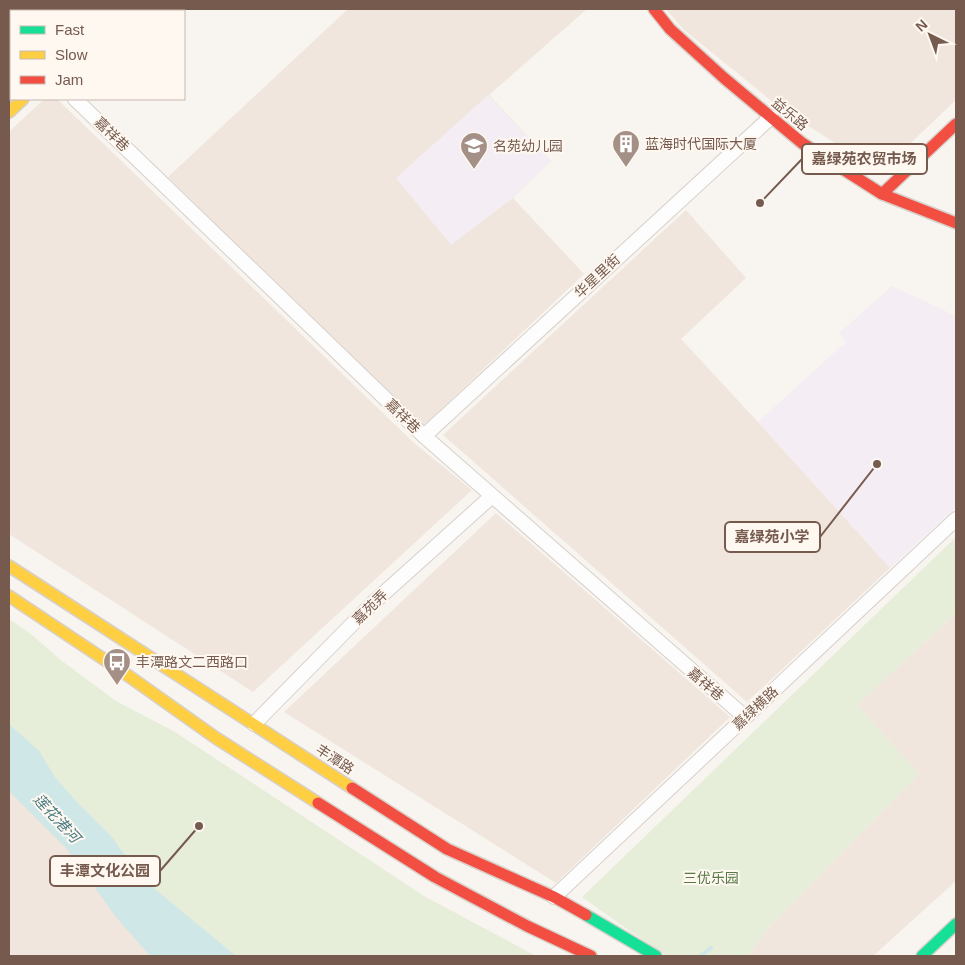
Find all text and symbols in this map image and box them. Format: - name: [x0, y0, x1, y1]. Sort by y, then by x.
- legend: [10, 10, 185, 100]
- north arrow: [905, 10, 955, 60]
- text: N: [912, 16, 930, 35]
- text: Fast: [55, 21, 85, 38]
- text: Slow: [55, 46, 88, 63]
- text: Jam: [55, 71, 83, 88]
- street label: 益乐路: [769, 94, 811, 134]
- street label: 嘉祥巷: [91, 114, 133, 154]
- building icon: 蓝海时代国际大厦: [611, 129, 641, 168]
- school or university icon: 名苑幼儿园: [459, 131, 489, 170]
- place label: 蓝海时代国际大厦: [645, 136, 757, 152]
- place label: 名苑幼儿园: [493, 138, 563, 154]
- callout: 嘉绿苑农贸市场: [802, 144, 927, 174]
- text: 嘉绿苑农贸市场: [811, 150, 917, 167]
- street label: 华星里街: [571, 251, 623, 301]
- street label: 嘉祥巷: [382, 396, 424, 436]
- callout: 嘉绿苑小学: [725, 522, 820, 552]
- text: 嘉绿苑小学: [734, 528, 810, 545]
- street label: 嘉苑弄: [349, 587, 391, 627]
- bus stop icon: 丰潭路文二西路口: [102, 647, 132, 686]
- place label: 丰潭路文二西路口: [136, 654, 248, 670]
- street label: 嘉祥巷: [685, 664, 727, 704]
- street label: 嘉绿横路: [729, 683, 781, 733]
- street label: 丰潭路: [313, 741, 357, 777]
- water label: 莲花港河: [30, 790, 86, 848]
- callout: 丰潭文化公园: [50, 856, 160, 886]
- text: 丰潭文化公园: [60, 862, 150, 879]
- park label: 三优乐园: [683, 870, 739, 886]

